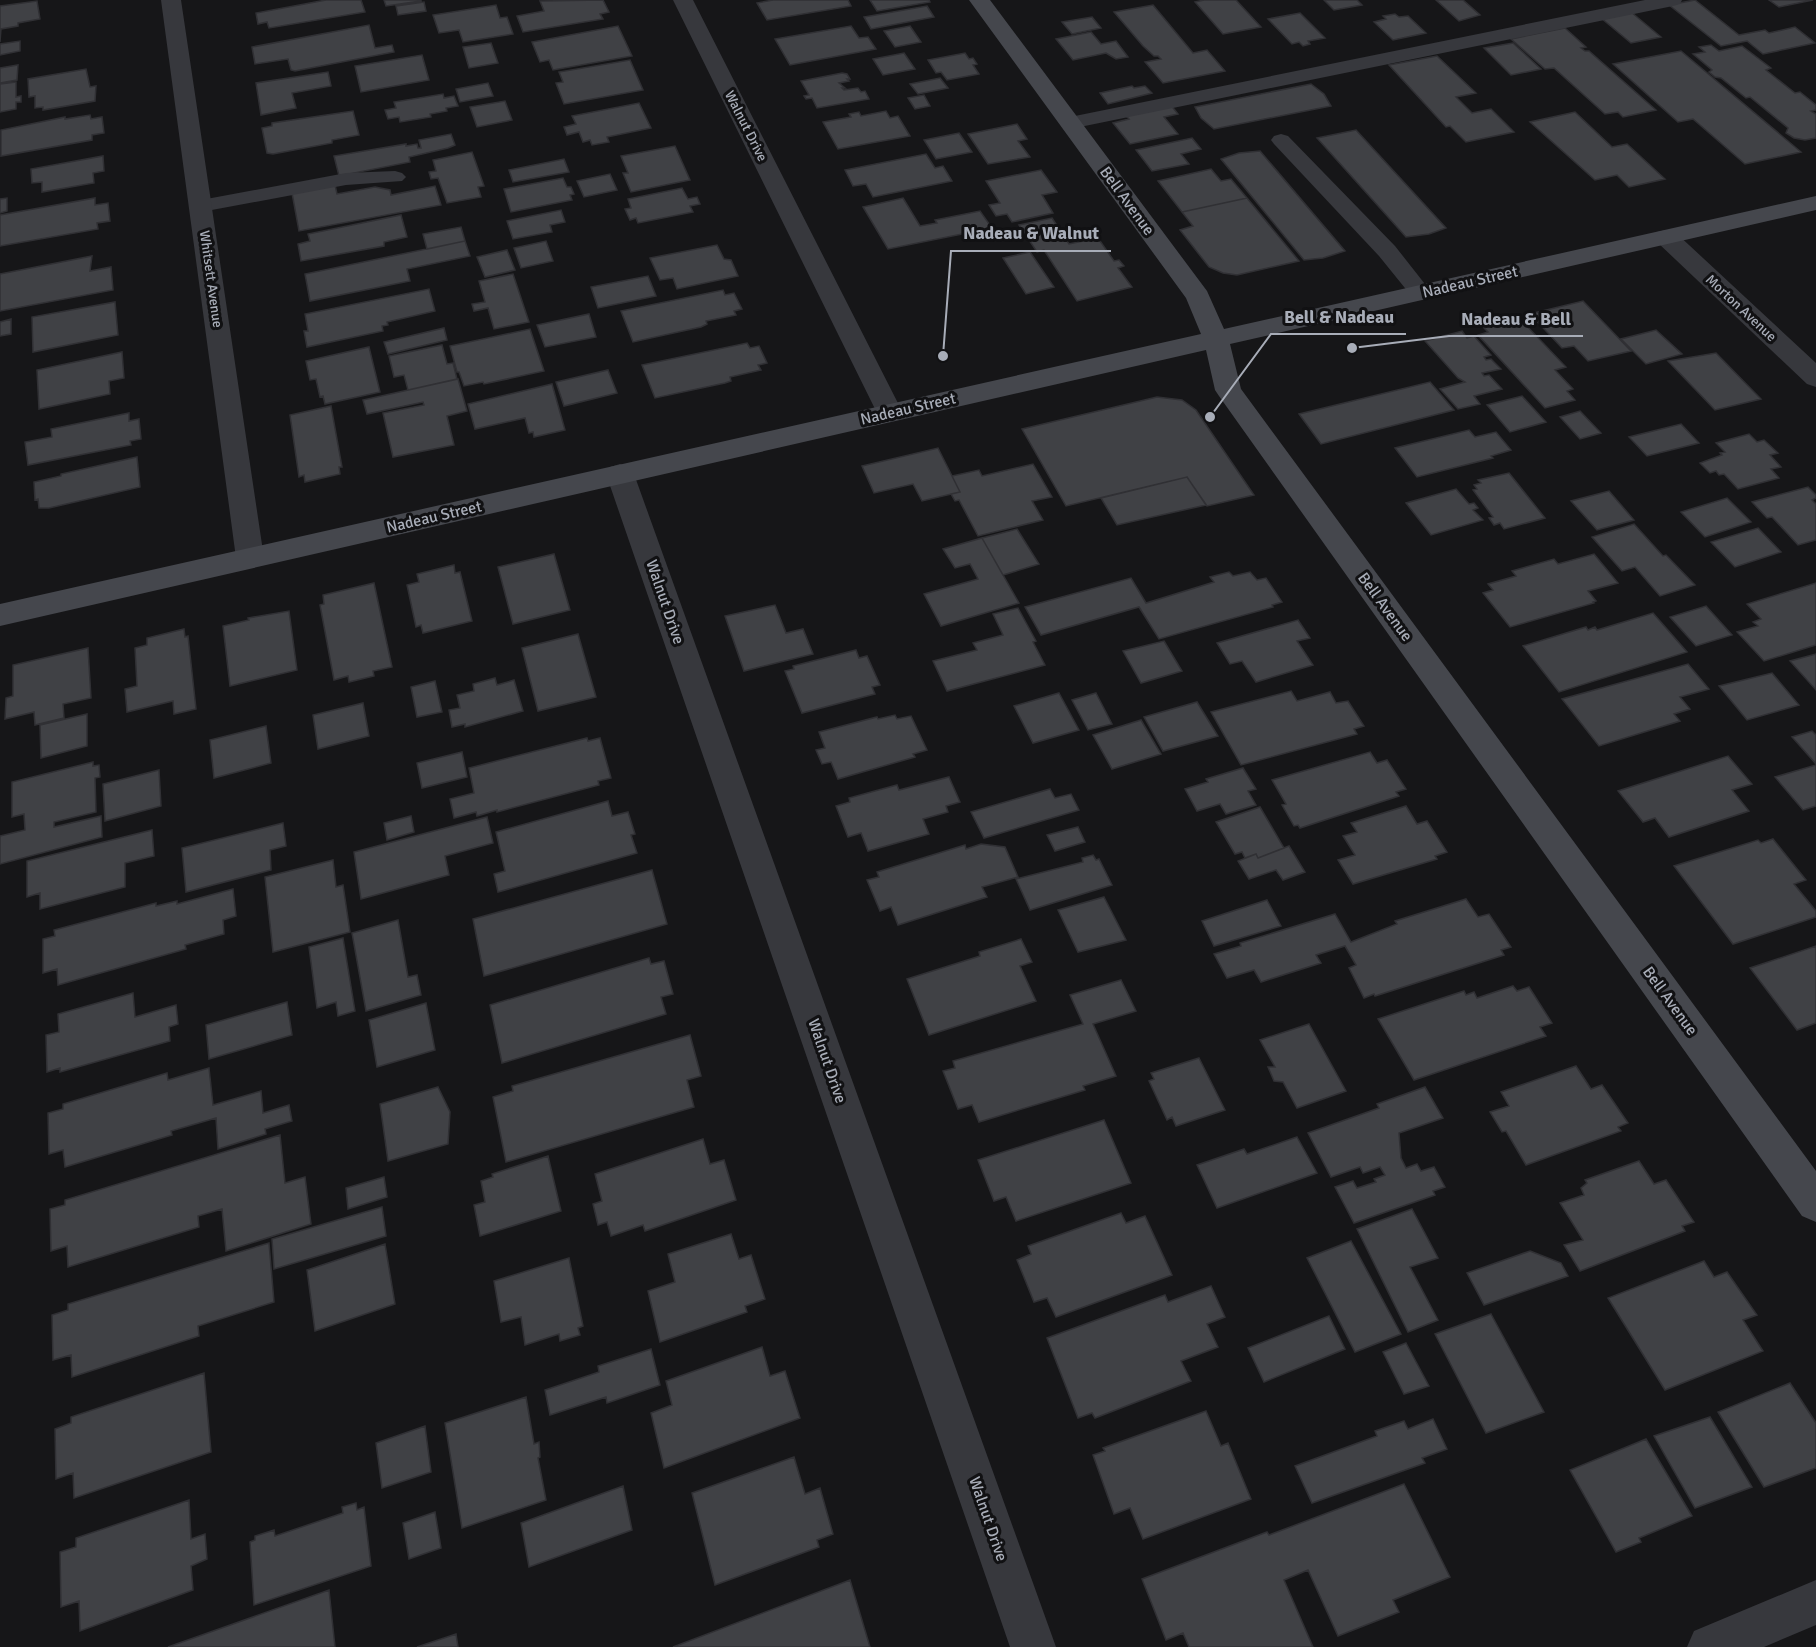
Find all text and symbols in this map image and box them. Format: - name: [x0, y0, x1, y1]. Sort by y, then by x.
- street label: Walnut Drive: [721, 88, 771, 164]
- street label: Bell Avenue: [1095, 163, 1159, 239]
- callout: Nadeau & Walnut: [951, 215, 1111, 251]
- text: Nadeau & Walnut: [963, 222, 1099, 244]
- street label: Whitsett Avenue: [196, 229, 226, 329]
- street label: Nadeau Street: [1420, 261, 1520, 303]
- street label: Morton Avenue: [1702, 271, 1780, 345]
- callout: Bell & Nadeau: [1271, 298, 1406, 334]
- callout: Nadeau & Bell: [1449, 300, 1583, 336]
- text: Bell & Nadeau: [1284, 306, 1394, 328]
- text: Nadeau & Bell: [1461, 308, 1571, 330]
- street label: Nadeau Street: [858, 388, 958, 430]
- street label: Nadeau Street: [384, 496, 484, 538]
- street label: Walnut Drive: [641, 557, 689, 647]
- street label: Bell Avenue: [1353, 569, 1417, 645]
- street label: Bell Avenue: [1638, 963, 1702, 1039]
- street label: Walnut Drive: [803, 1016, 851, 1106]
- street label: Walnut Drive: [964, 1474, 1012, 1564]

